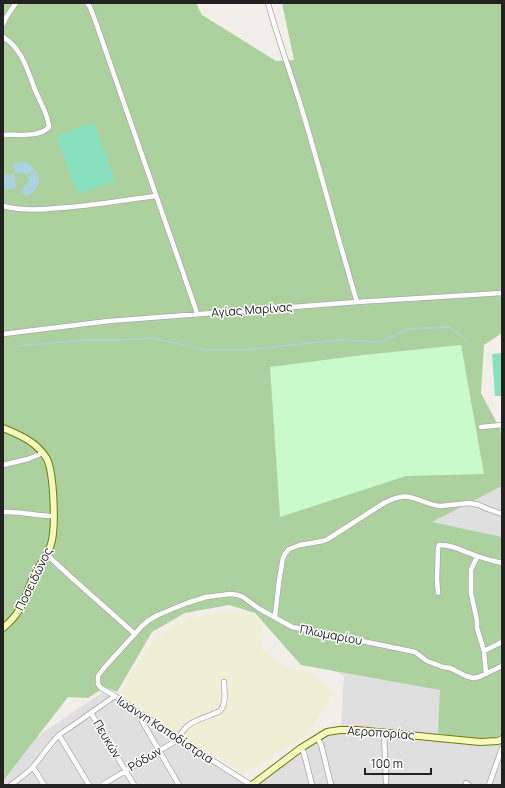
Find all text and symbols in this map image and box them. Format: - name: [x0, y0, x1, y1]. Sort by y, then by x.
- street label: Αγίας Μαρίνας: [211, 298, 294, 321]
- street label: Ποσειδώνος: [11, 544, 56, 613]
- street label: Πλωμαρίου: [298, 620, 364, 649]
- street label: Ιωάννη Καποδίστρια: [113, 692, 217, 767]
- street label: Πευκών: [89, 716, 126, 761]
- street label: Αεροπορίας: [347, 722, 416, 743]
- street label: Ρόδων: [125, 742, 165, 775]
- scale bar: [365, 750, 431, 776]
- text: 100 m: [371, 755, 403, 772]

